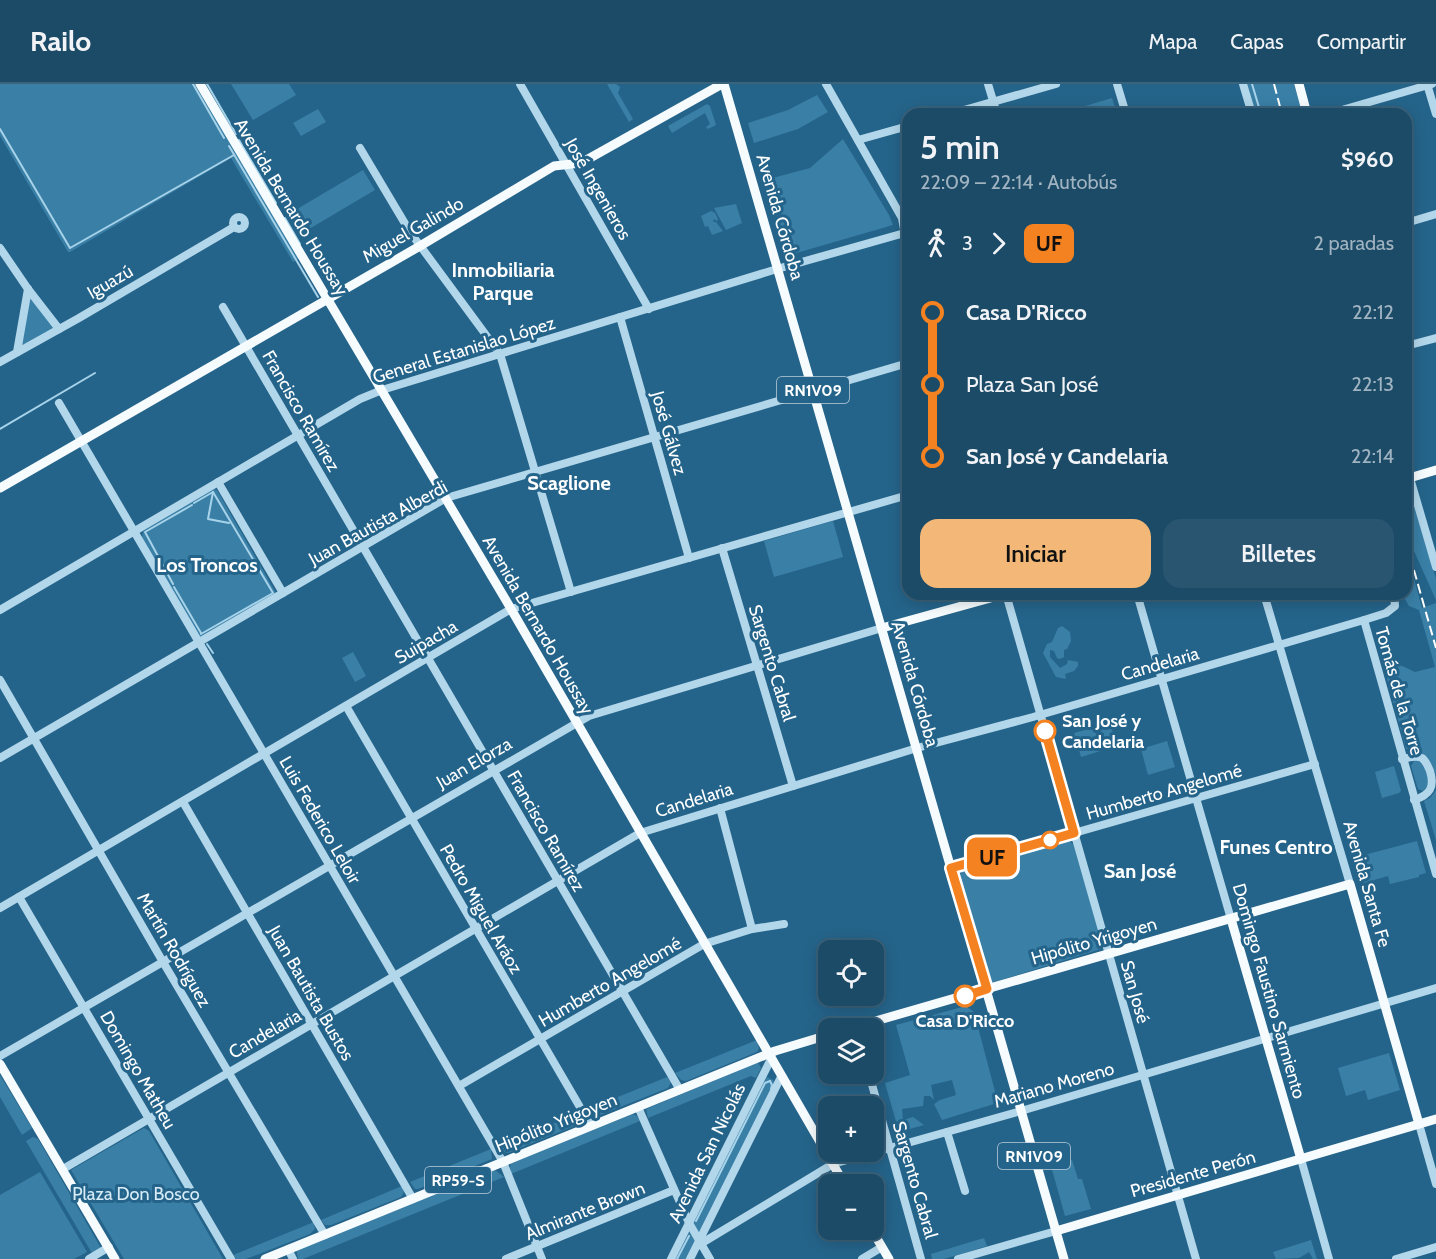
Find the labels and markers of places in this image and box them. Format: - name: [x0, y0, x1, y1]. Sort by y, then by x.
- place label: San José y Candelaria: [1062, 710, 1144, 753]
- marker: San José y Candelaria: [1034, 720, 1056, 742]
- unlabelled marker: [1041, 831, 1059, 849]
- marker: Casa D'Ricco: [954, 985, 976, 1007]
- place label: Casa D'Ricco: [916, 1010, 1014, 1032]

